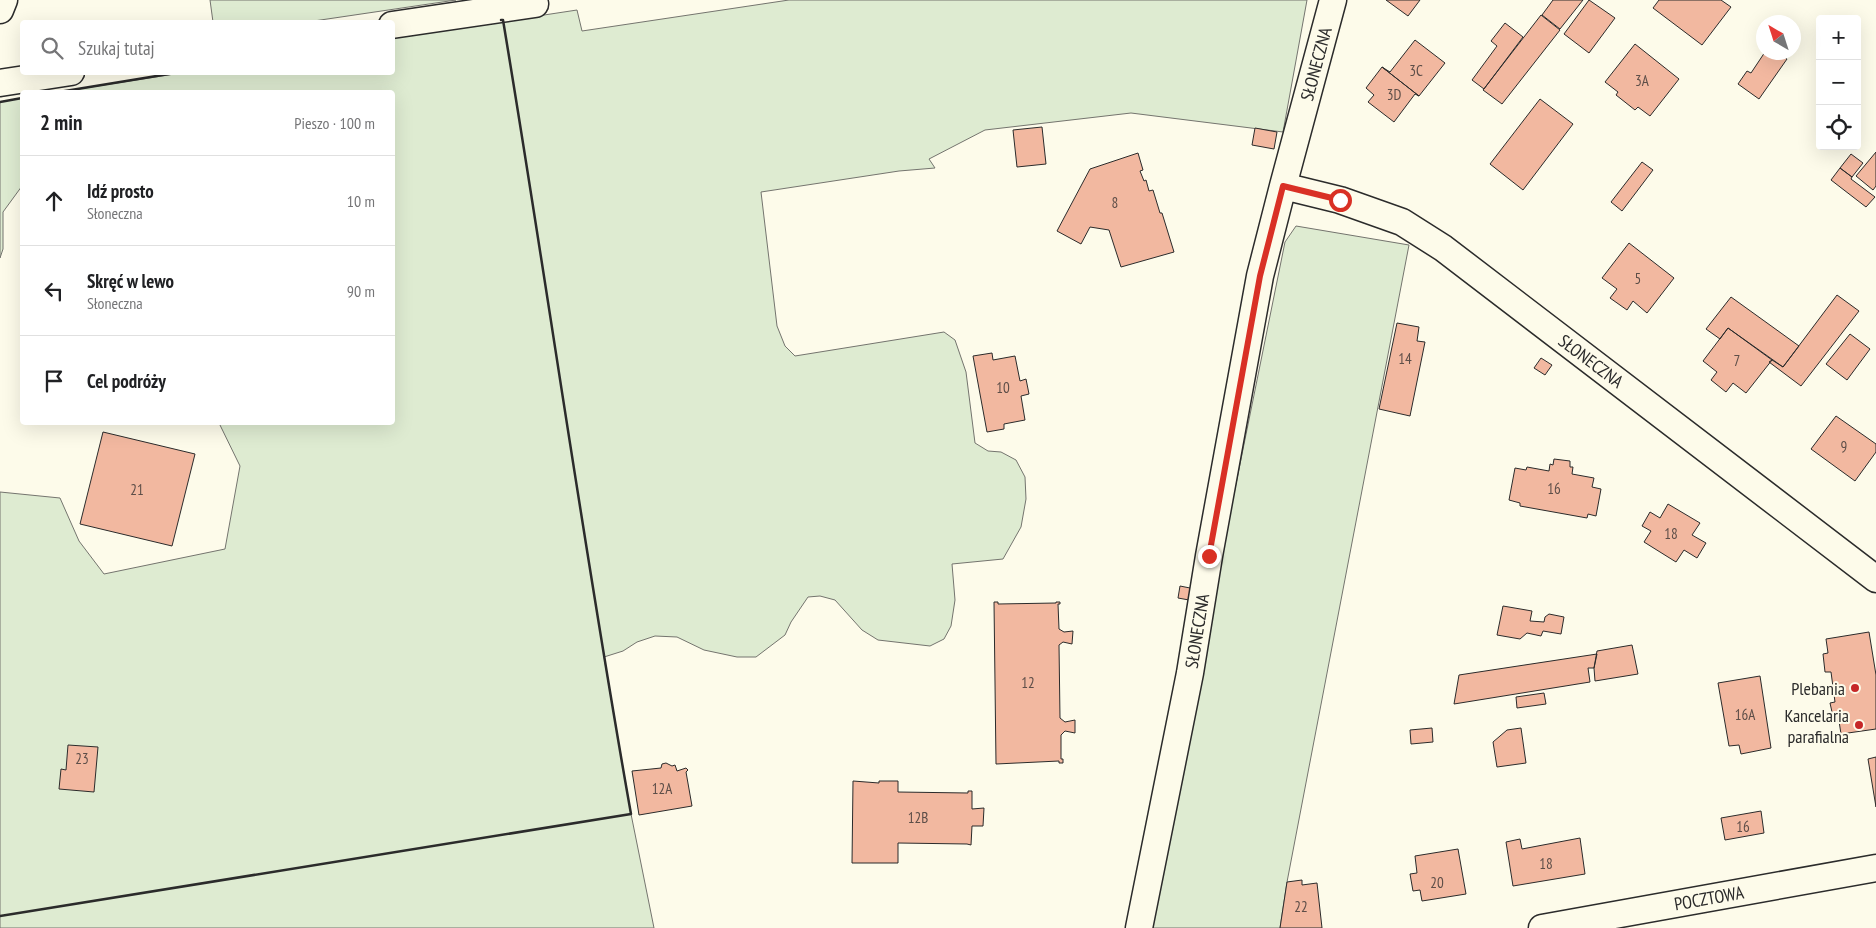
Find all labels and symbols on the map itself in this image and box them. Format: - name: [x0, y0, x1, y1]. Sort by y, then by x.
- north arrow: [1756, 15, 1801, 60]
- street label: SŁONECZNA: [1295, 24, 1337, 103]
- house number: 3C: [1409, 61, 1423, 80]
- house number: 3A: [1635, 71, 1650, 90]
- house number: 3D: [1387, 85, 1401, 104]
- route start: [1329, 189, 1352, 212]
- house number: 8: [1112, 193, 1118, 212]
- house number: 5: [1635, 269, 1641, 288]
- street label: SŁONECZNA: [1554, 329, 1628, 393]
- house number: 14: [1398, 349, 1412, 368]
- house number: 7: [1734, 351, 1740, 370]
- house number: 10: [996, 378, 1010, 397]
- house number: 9: [1841, 437, 1847, 456]
- house number: 16: [1547, 479, 1561, 498]
- house number: 21: [130, 480, 144, 499]
- house number: 18: [1664, 524, 1678, 543]
- route end: [1198, 545, 1221, 568]
- street label: SŁONECZNA: [1180, 591, 1214, 670]
- house number: 12: [1021, 673, 1035, 692]
- place label: Plebania: [1791, 677, 1845, 700]
- marker: Plebania: [1849, 682, 1861, 694]
- place label: Kancelaria parafialna: [1784, 704, 1849, 748]
- house number: 16A: [1735, 705, 1756, 724]
- marker: Kancelaria parafialna: [1853, 719, 1865, 731]
- house number: 23: [75, 749, 89, 768]
- house number: 12A: [652, 779, 673, 798]
- house number: 12B: [908, 808, 928, 827]
- house number: 16: [1736, 817, 1750, 836]
- house number: 18: [1539, 854, 1553, 873]
- house number: 20: [1430, 873, 1444, 892]
- street label: POCZTOWA: [1672, 880, 1746, 915]
- house number: 22: [1294, 897, 1308, 916]

